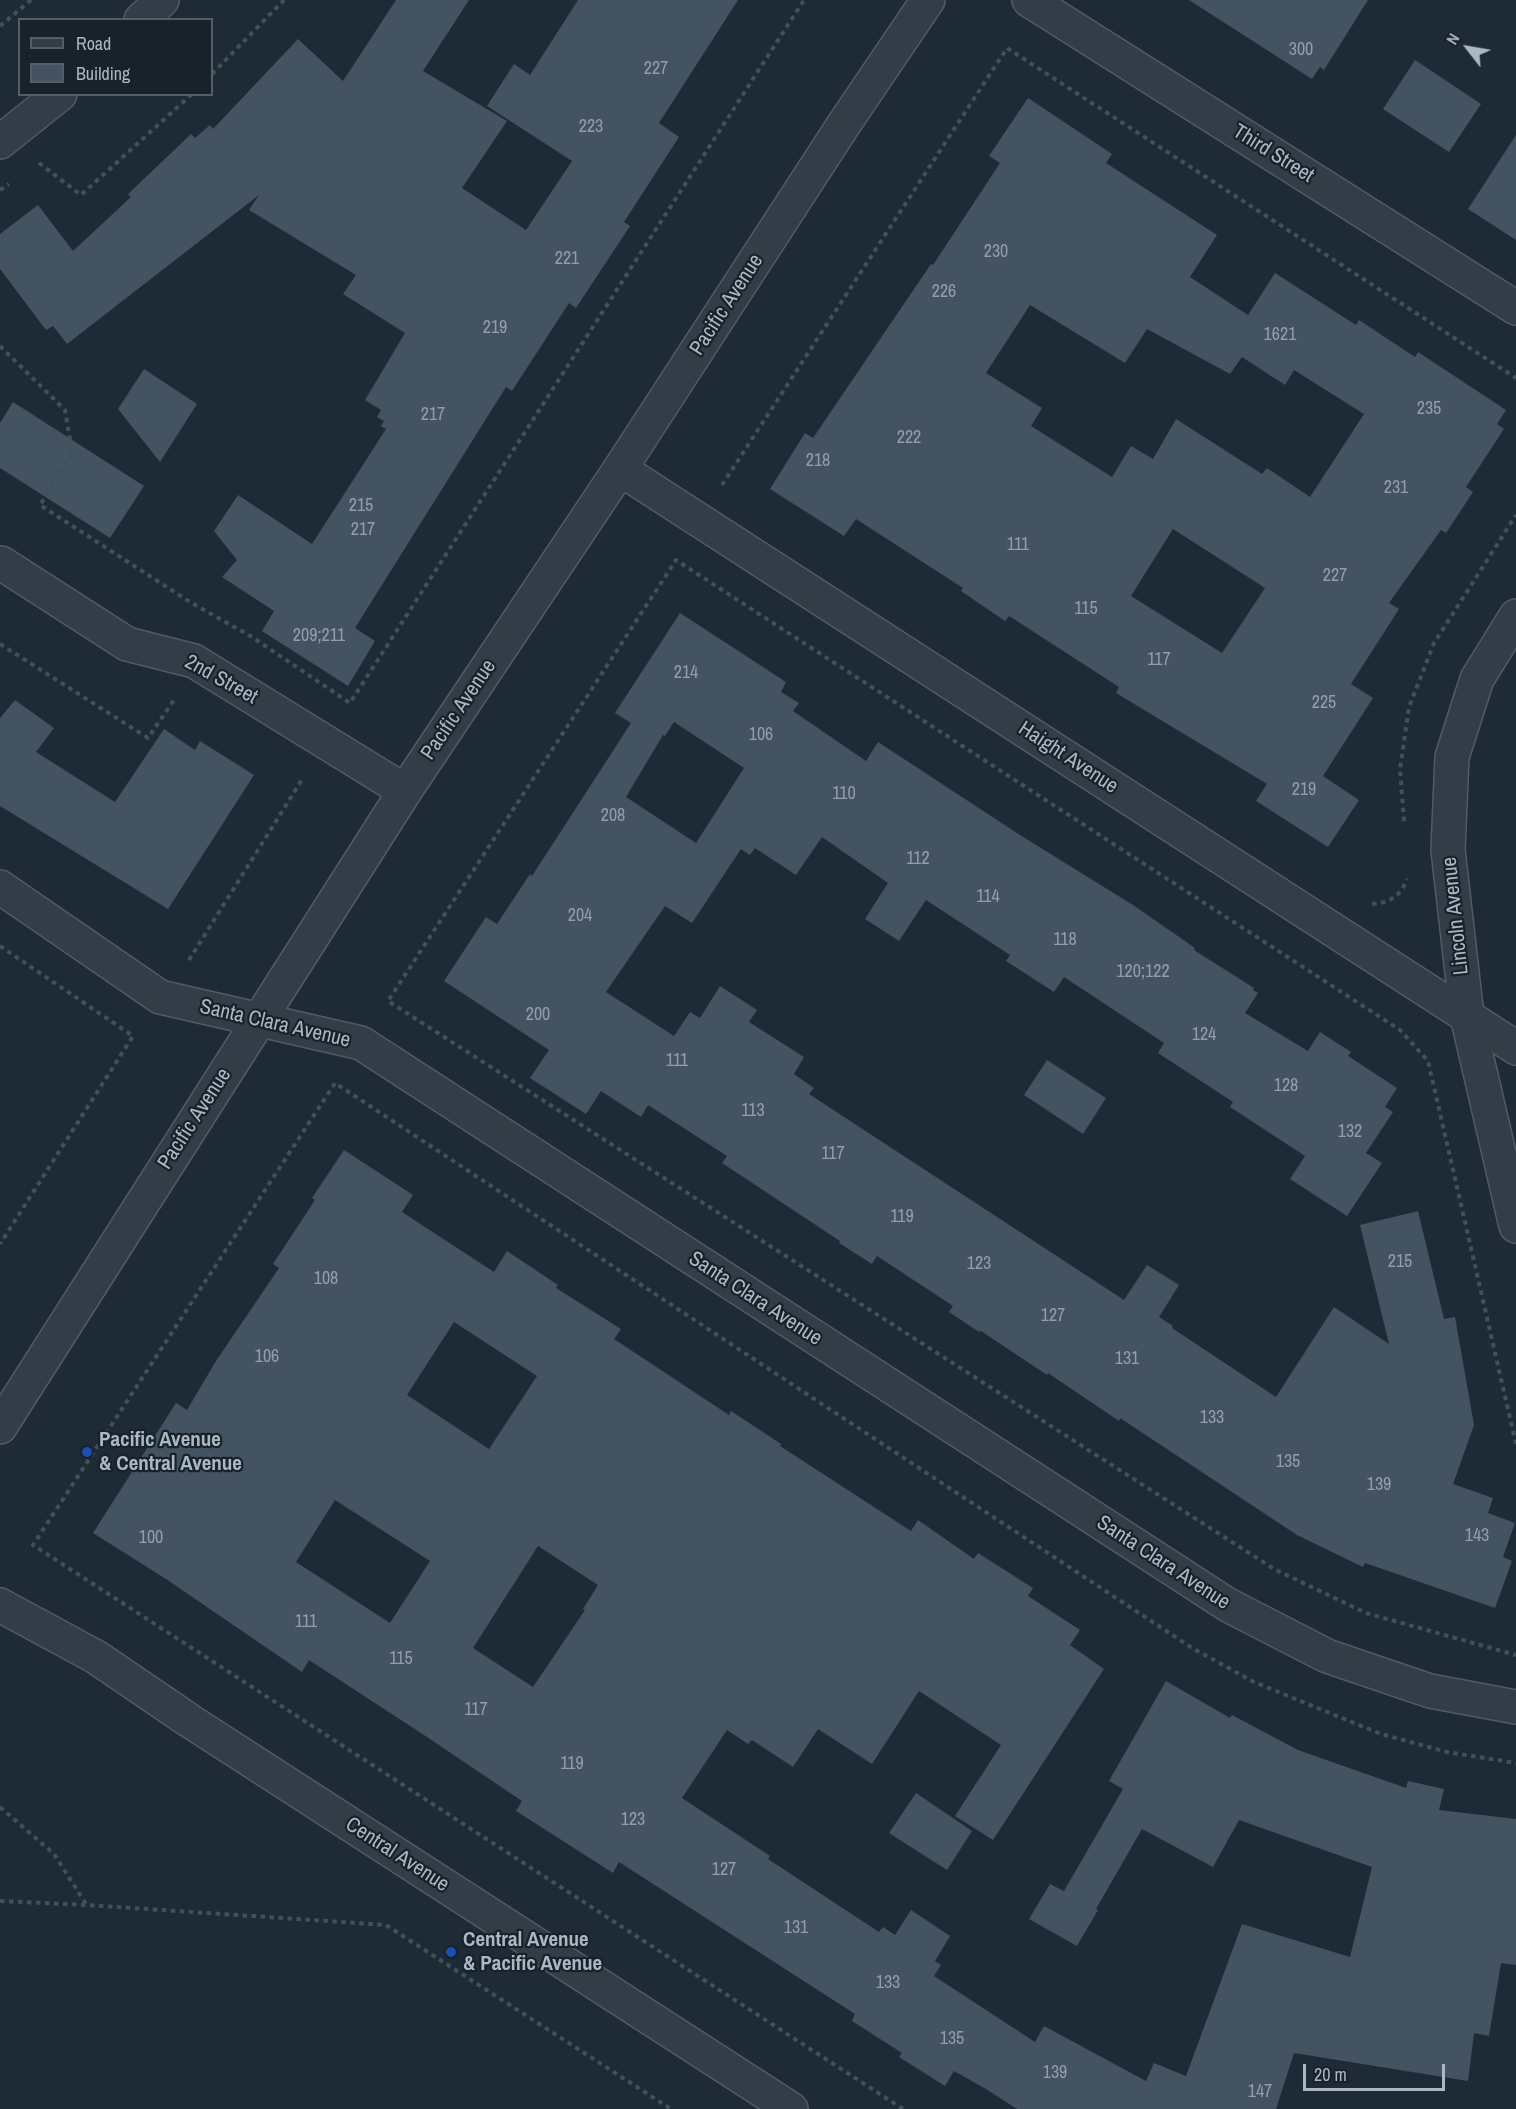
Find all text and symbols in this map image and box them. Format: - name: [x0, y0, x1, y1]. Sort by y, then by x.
- legend: [18, 18, 213, 96]
- north arrow: [1438, 18, 1498, 78]
- text: N: [1441, 29, 1464, 48]
- text: Road: [76, 31, 111, 56]
- house number: 300: [1289, 39, 1313, 61]
- house number: 227: [644, 58, 668, 80]
- text: Building: [76, 61, 130, 86]
- house number: 223: [579, 116, 603, 138]
- street label: Third Street: [1228, 119, 1318, 189]
- house number: 230: [984, 241, 1008, 263]
- house number: 221: [555, 248, 579, 270]
- street label: Pacific Avenue: [685, 250, 769, 360]
- house number: 226: [932, 281, 956, 303]
- house number: 219: [483, 317, 507, 339]
- house number: 1621: [1264, 324, 1296, 346]
- house number: 235: [1417, 398, 1441, 420]
- house number: 217: [421, 404, 445, 426]
- house number: 222: [897, 427, 921, 449]
- house number: 218: [806, 450, 830, 472]
- house number: 231: [1384, 477, 1408, 499]
- house number: 215: [349, 495, 373, 517]
- house number: 217: [351, 519, 375, 541]
- house number: 111: [1007, 534, 1029, 556]
- house number: 227: [1323, 565, 1347, 587]
- house number: 115: [1074, 598, 1098, 620]
- house number: 209;211: [293, 625, 345, 647]
- house number: 117: [1147, 649, 1171, 671]
- street label: 2nd Street: [180, 650, 262, 710]
- street label: Pacific Avenue: [416, 655, 502, 765]
- house number: 214: [674, 662, 698, 684]
- house number: 225: [1312, 692, 1336, 714]
- street label: Haight Avenue: [1013, 716, 1123, 800]
- house number: 106: [749, 724, 773, 746]
- house number: 219: [1292, 779, 1316, 801]
- house number: 110: [832, 783, 856, 805]
- house number: 208: [601, 805, 625, 827]
- house number: 112: [906, 848, 930, 870]
- street label: Lincoln Avenue: [1437, 856, 1475, 976]
- house number: 114: [976, 886, 1000, 908]
- house number: 204: [568, 905, 592, 927]
- house number: 118: [1053, 929, 1077, 951]
- house number: 120;122: [1116, 961, 1170, 983]
- street label: Santa Clara Avenue: [197, 994, 353, 1054]
- house number: 200: [526, 1004, 550, 1026]
- house number: 124: [1192, 1024, 1216, 1046]
- house number: 111: [666, 1050, 688, 1072]
- street label: Pacific Avenue: [153, 1064, 237, 1174]
- house number: 128: [1274, 1075, 1298, 1097]
- house number: 113: [741, 1100, 765, 1122]
- house number: 132: [1338, 1121, 1362, 1143]
- house number: 117: [821, 1143, 845, 1165]
- house number: 119: [890, 1206, 914, 1228]
- street label: Santa Clara Avenue: [684, 1247, 826, 1351]
- house number: 215: [1388, 1251, 1412, 1273]
- house number: 123: [967, 1253, 991, 1275]
- house number: 108: [314, 1268, 338, 1290]
- house number: 127: [1041, 1305, 1065, 1327]
- house number: 106: [255, 1346, 279, 1368]
- house number: 131: [1115, 1348, 1139, 1370]
- house number: 133: [1200, 1407, 1224, 1429]
- place label: Pacific Avenue & Central Avenue: [99, 1427, 242, 1477]
- marker: Pacific Avenue & Central Avenue: [80, 1445, 94, 1459]
- house number: 135: [1276, 1451, 1300, 1473]
- house number: 139: [1367, 1474, 1391, 1496]
- street label: Santa Clara Avenue: [1092, 1511, 1234, 1615]
- house number: 143: [1465, 1525, 1489, 1547]
- house number: 100: [139, 1527, 163, 1549]
- house number: 111: [295, 1611, 317, 1633]
- house number: 115: [389, 1648, 413, 1670]
- house number: 117: [464, 1699, 488, 1721]
- house number: 119: [560, 1753, 584, 1775]
- house number: 123: [621, 1809, 645, 1831]
- street label: Central Avenue: [340, 1812, 454, 1898]
- house number: 127: [712, 1859, 736, 1881]
- house number: 131: [784, 1917, 808, 1939]
- place label: Central Avenue & Pacific Avenue: [463, 1927, 602, 1977]
- marker: Central Avenue & Pacific Avenue: [444, 1945, 458, 1959]
- house number: 133: [876, 1972, 900, 1994]
- house number: 135: [940, 2028, 964, 2050]
- scale bar: [1306, 2052, 1448, 2090]
- house number: 139: [1043, 2062, 1067, 2084]
- text: 20 m: [1314, 2062, 1347, 2087]
- house number: 147: [1248, 2081, 1272, 2103]

